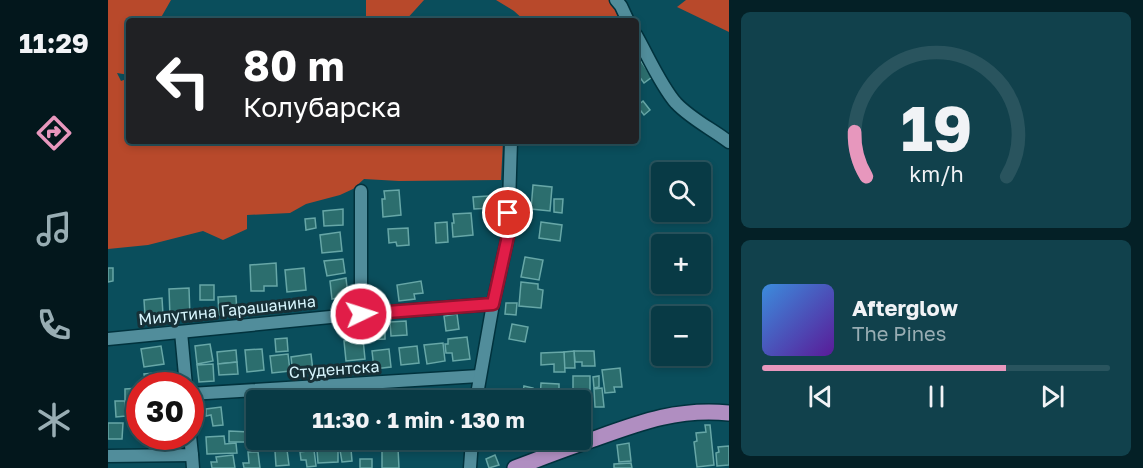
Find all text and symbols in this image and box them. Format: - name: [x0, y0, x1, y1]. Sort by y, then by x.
- text: 11:29: [19, 27, 89, 59]
- text: 80 m: [243, 40, 344, 90]
- icon: left: [144, 42, 222, 120]
- text: 19: [900, 90, 972, 165]
- text: Колубарска: [243, 91, 401, 123]
- icon: directions: [33, 112, 75, 154]
- text: km/h: [909, 161, 963, 187]
- map controls: [651, 162, 711, 366]
- button: search: [651, 162, 711, 222]
- pin: [482, 187, 533, 238]
- icon: arrive: [491, 196, 524, 229]
- icon: music: [33, 208, 75, 250]
- button: +: [651, 234, 711, 294]
- position arrow: [329, 282, 393, 346]
- street label: Милутина Гарашанина: [137, 291, 317, 329]
- text: Afterglow: [852, 294, 958, 321]
- icon: phone: [33, 304, 75, 346]
- button: −: [651, 306, 711, 366]
- text: The Pines: [852, 321, 946, 345]
- street label: Студентска: [288, 356, 380, 382]
- speed limit sign: 30: [126, 372, 204, 450]
- icon: previous: [804, 380, 837, 413]
- icon: pause: [920, 380, 953, 413]
- icon: next: [1036, 380, 1069, 413]
- icon: climate: [33, 399, 75, 441]
- text: 11:30 · 1 min · 130 m: [312, 406, 525, 433]

